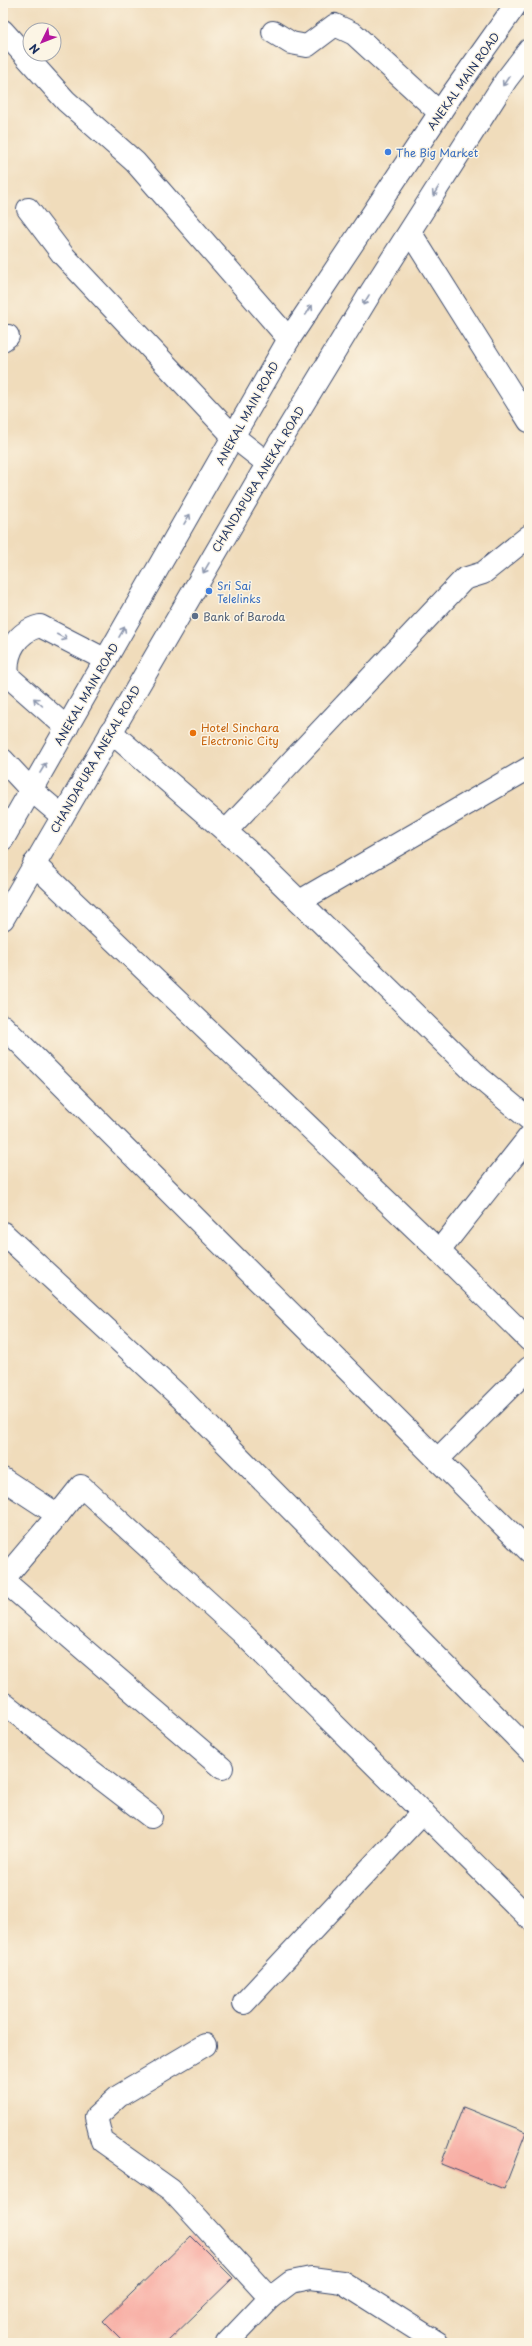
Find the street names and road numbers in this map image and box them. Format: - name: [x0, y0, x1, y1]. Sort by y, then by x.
- street label: ANEKAL MAIN ROAD: [423, 29, 503, 133]
- street label: ANEKAL MAIN ROAD: [211, 358, 283, 468]
- street label: CHANDAPURA ANEKAL ROAD: [207, 403, 309, 555]
- street label: ANEKAL MAIN ROAD: [50, 639, 122, 749]
- street label: CHANDAPURA ANEKAL ROAD: [46, 682, 144, 836]

